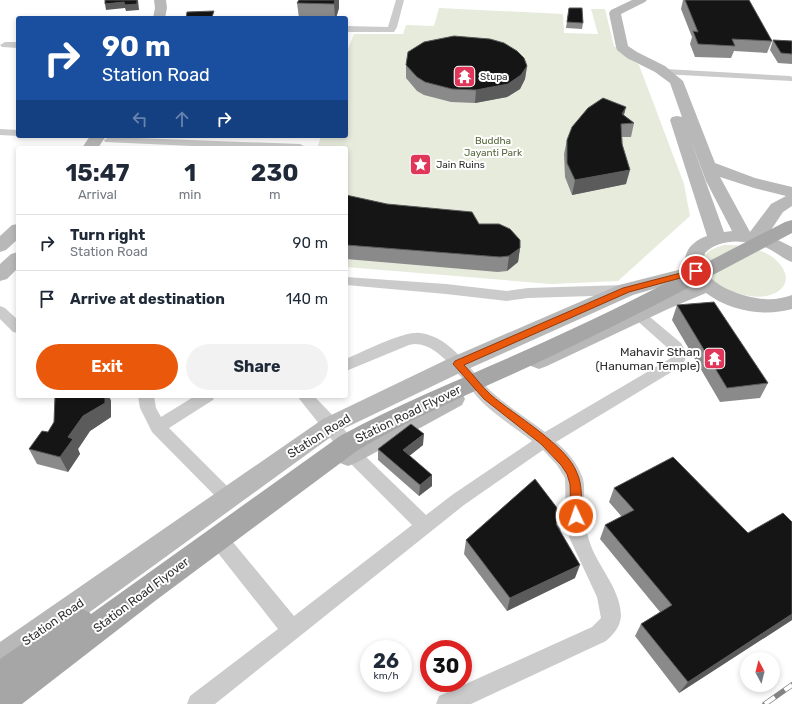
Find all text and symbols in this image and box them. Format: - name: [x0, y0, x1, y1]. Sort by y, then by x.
- text: 90 m: [102, 30, 171, 63]
- icon: right: [36, 32, 88, 84]
- temple icon: Stupa: [452, 63, 478, 89]
- text: Station Road: [102, 64, 210, 86]
- place label: Stupa: [480, 71, 508, 83]
- icon: left: [129, 108, 151, 130]
- icon: ahead: [171, 108, 193, 130]
- icon: right: [213, 108, 235, 130]
- park label: Buddha Jayanti Park: [464, 135, 523, 159]
- place icon: Jain Ruins: [407, 151, 433, 177]
- text: 15:47: [65, 159, 129, 187]
- text: 1: [184, 159, 196, 187]
- text: 230: [251, 159, 299, 187]
- place label: Jain Ruins: [436, 159, 485, 171]
- text: Arrival: [78, 187, 117, 202]
- text: min: [179, 187, 201, 202]
- text: m: [269, 187, 280, 202]
- text: Turn right: [70, 226, 145, 244]
- icon: right: [36, 232, 58, 254]
- text: 90 m: [293, 234, 328, 252]
- text: Station Road: [70, 244, 148, 259]
- pin: [679, 254, 713, 288]
- icon: arrive: [685, 260, 707, 282]
- icon: arrive: [36, 288, 58, 310]
- text: Arrive at destination: [70, 290, 225, 308]
- text: 140 m: [286, 290, 328, 308]
- button: Exit: [36, 344, 178, 390]
- button: Share: [186, 344, 328, 390]
- place label: Mahavir Sthan (Hanuman Temple): [596, 345, 700, 373]
- temple icon: Mahavir Sthan (Hanuman Temple): [702, 346, 728, 372]
- street label: Station Road Flyover: [353, 382, 463, 446]
- street label: Station Road: [285, 411, 353, 461]
- position arrow: [555, 495, 597, 537]
- street label: Station Road Flyover: [91, 554, 192, 635]
- street label: Station Road: [20, 596, 86, 648]
- speed limit sign: 30: [420, 640, 472, 692]
- text: 26: [373, 649, 399, 673]
- north arrow: [740, 652, 780, 692]
- map controls: [740, 652, 780, 692]
- text: km/h: [374, 670, 398, 682]

